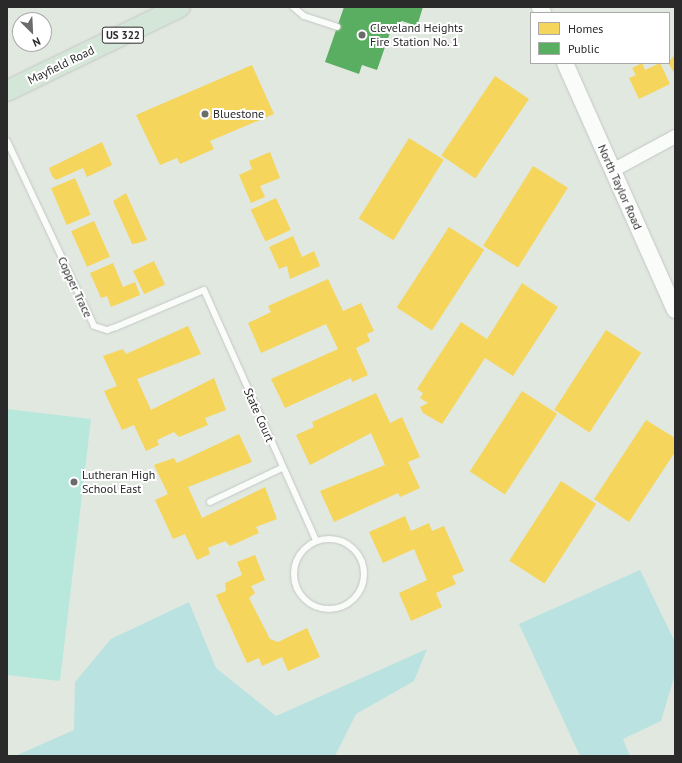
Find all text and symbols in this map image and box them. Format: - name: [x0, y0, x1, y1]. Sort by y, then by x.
- north arrow: [12, 12, 52, 52]
- legend: [530, 12, 670, 64]
- place label: Cleveland Heights Fire Station No. 1: [370, 21, 463, 49]
- text: Homes: [568, 21, 603, 36]
- road number: US 322: [101, 26, 145, 44]
- marker: Cleveland Heights Fire Station No. 1: [357, 30, 367, 40]
- text: N: [30, 34, 43, 50]
- text: Public: [568, 41, 599, 56]
- street label: Mayfield Road: [25, 43, 97, 87]
- place label: Bluestone: [213, 107, 264, 121]
- marker: Bluestone: [200, 109, 210, 119]
- street label: North Taylor Road: [595, 142, 645, 232]
- street label: Copper Trace: [55, 254, 95, 320]
- street label: State Court: [241, 386, 277, 444]
- place label: Lutheran High School East: [82, 468, 155, 496]
- marker: Lutheran High School East: [69, 477, 79, 487]

